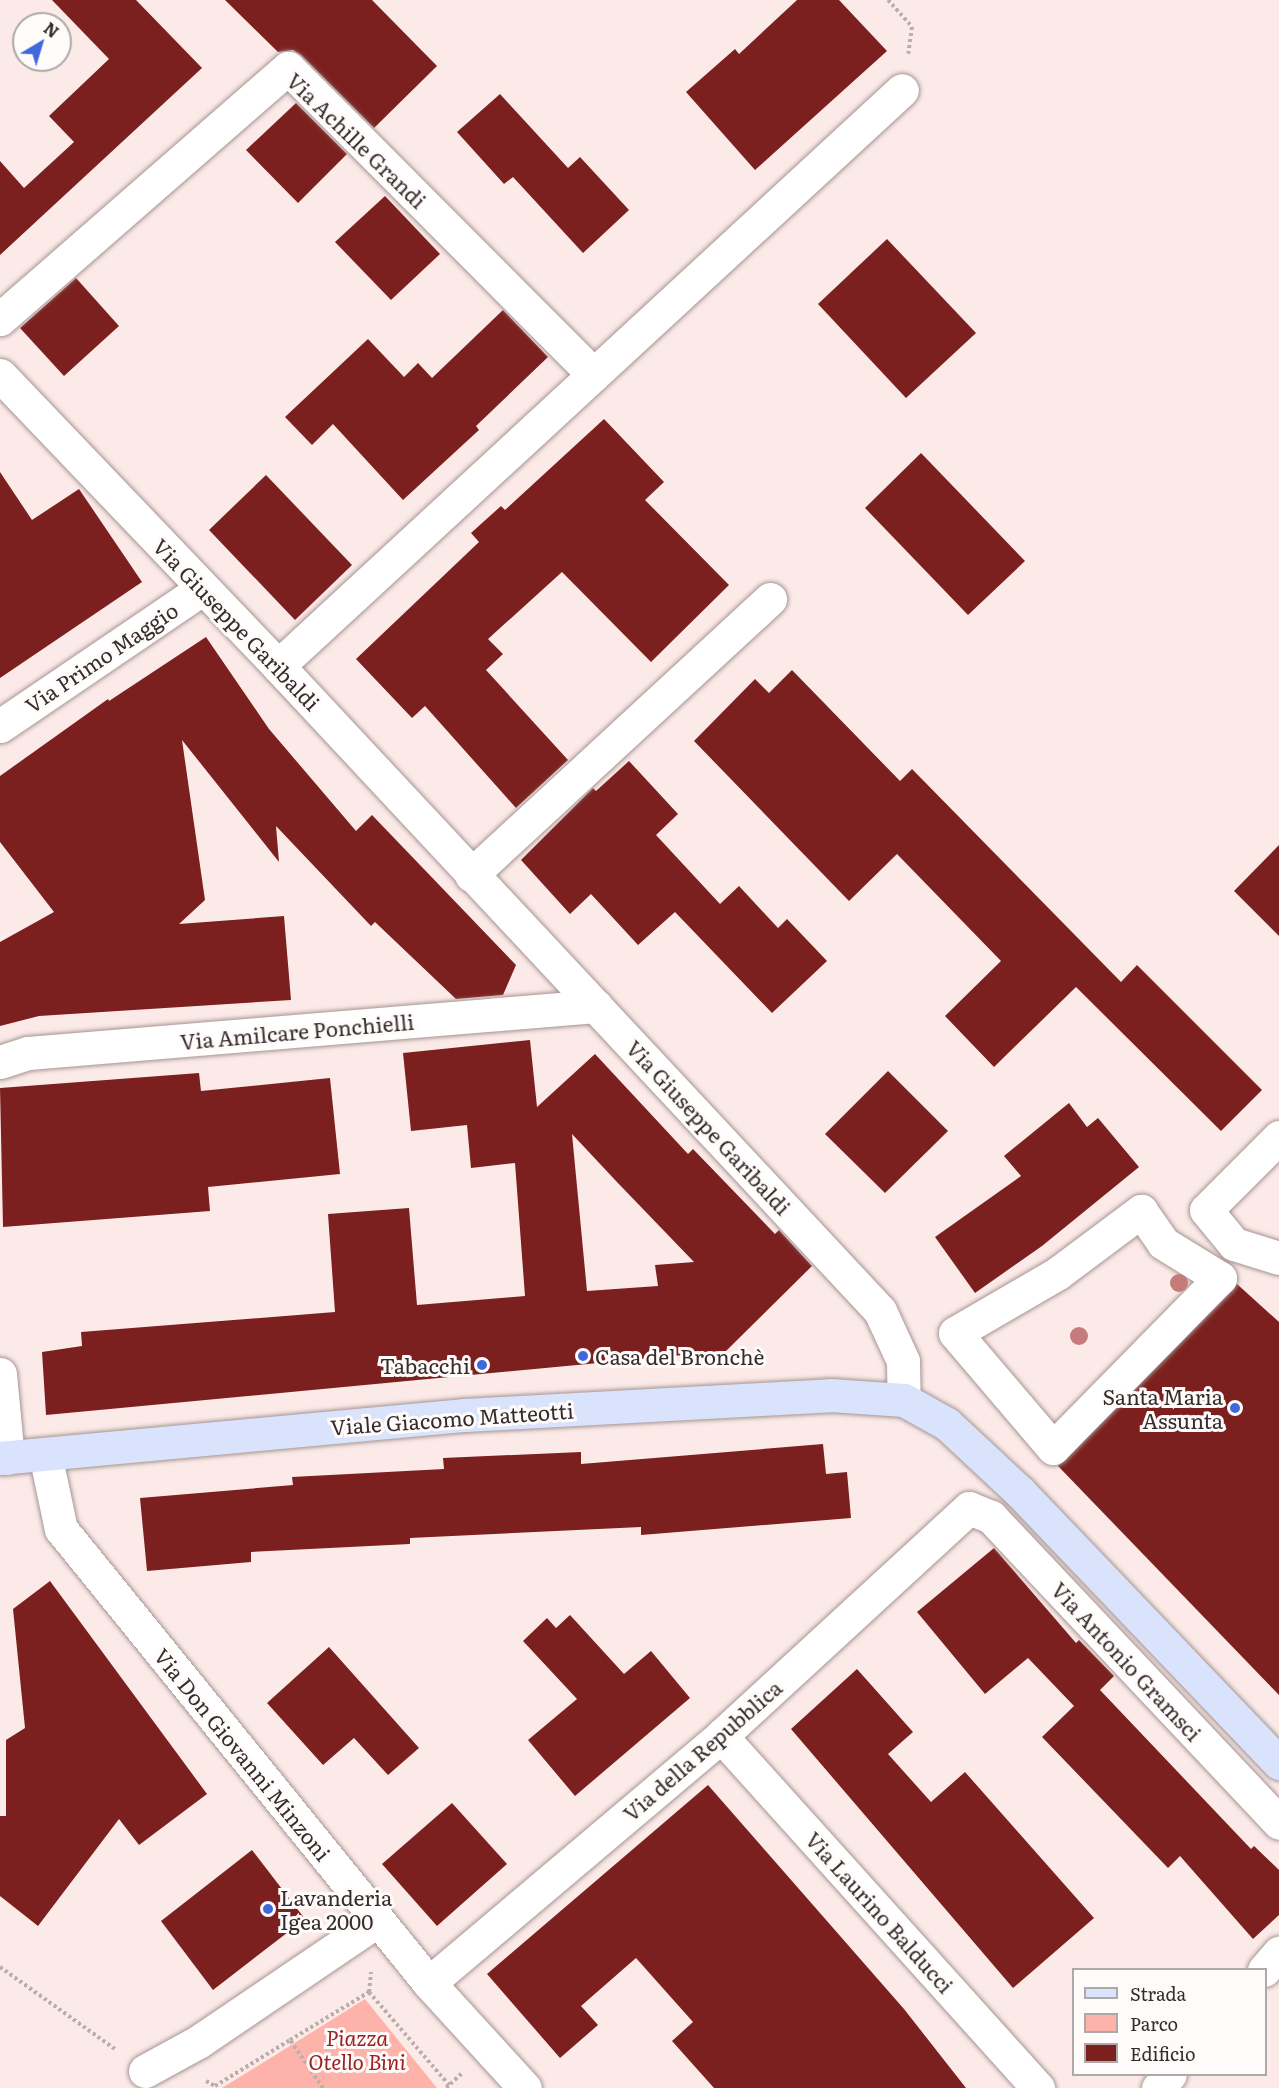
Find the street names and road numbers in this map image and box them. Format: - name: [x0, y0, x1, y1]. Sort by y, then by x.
- street label: Via Achille Grandi: [282, 67, 432, 213]
- street label: Via Giuseppe Garibaldi: [148, 533, 326, 715]
- street label: Via Primo Maggio: [20, 597, 182, 717]
- street label: Via Amilcare Ponchielli: [179, 1008, 415, 1054]
- street label: Via Giuseppe Garibaldi: [622, 1035, 796, 1219]
- street label: Viale Giacomo Matteotti: [330, 1397, 574, 1439]
- street label: Via Antonio Gramsci: [1047, 1576, 1207, 1746]
- street label: Via Don Giovanni Minzoni: [150, 1643, 336, 1865]
- street label: Via della Repubblica: [618, 1674, 786, 1826]
- street label: Via Laurino Balducci: [801, 1826, 959, 1998]

